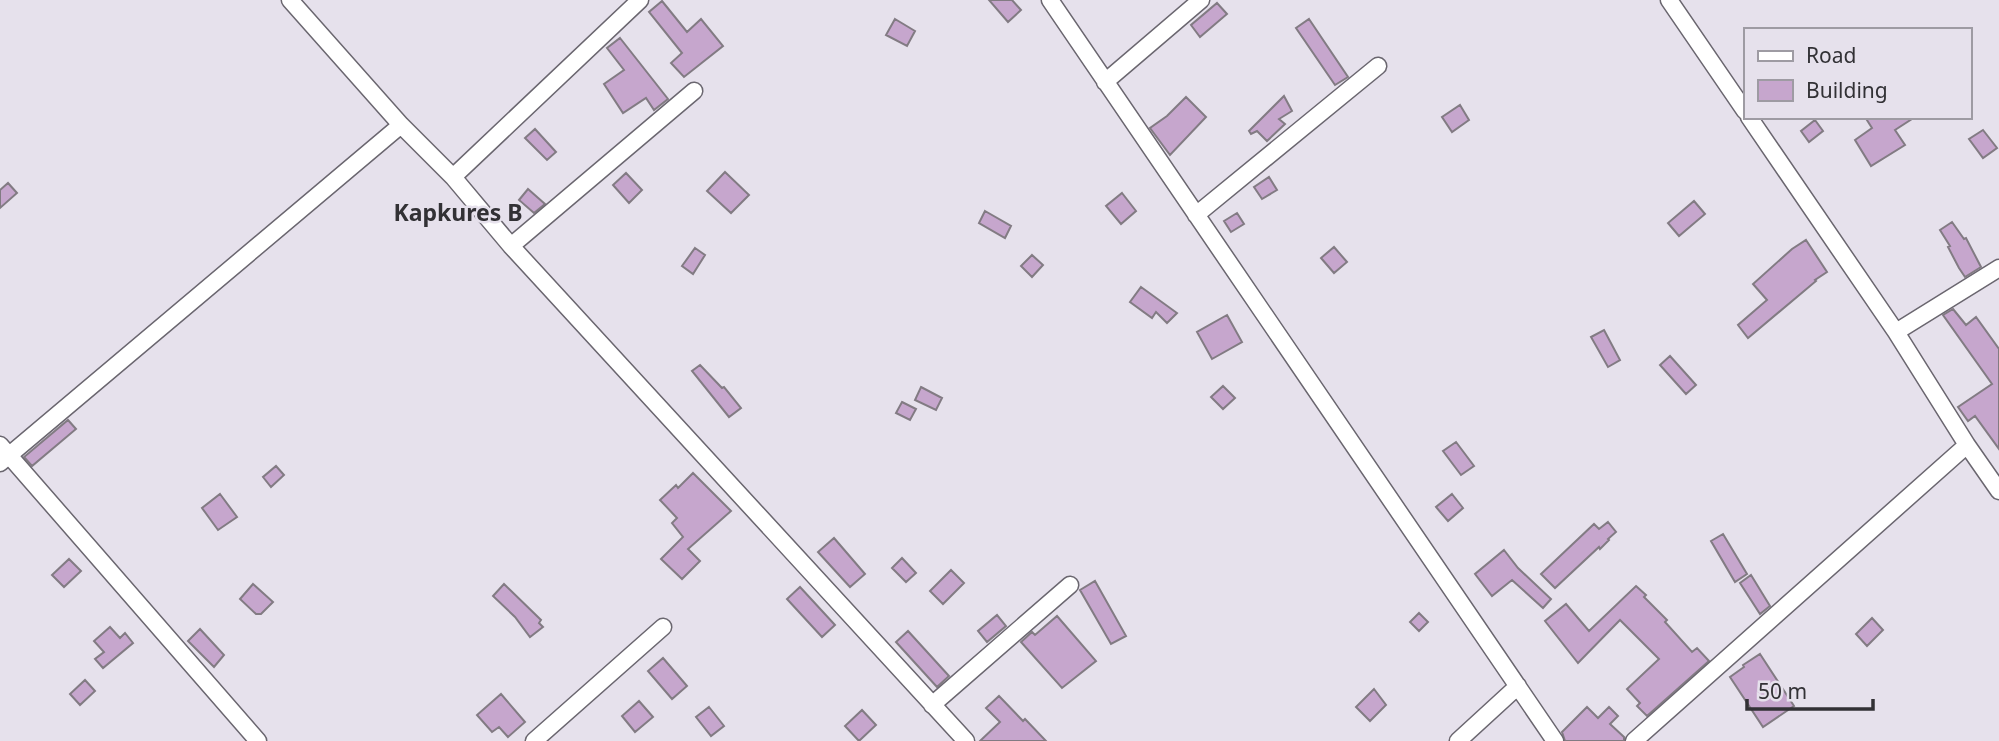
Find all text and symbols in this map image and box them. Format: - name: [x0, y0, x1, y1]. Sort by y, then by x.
- legend: [1744, 28, 1971, 119]
- text: Road: [1806, 41, 1856, 69]
- text: Building: [1806, 76, 1888, 104]
- district label: Kapkures B: [393, 196, 523, 228]
- scale bar: [1747, 668, 1873, 712]
- text: 50 m: [1758, 677, 1807, 705]

